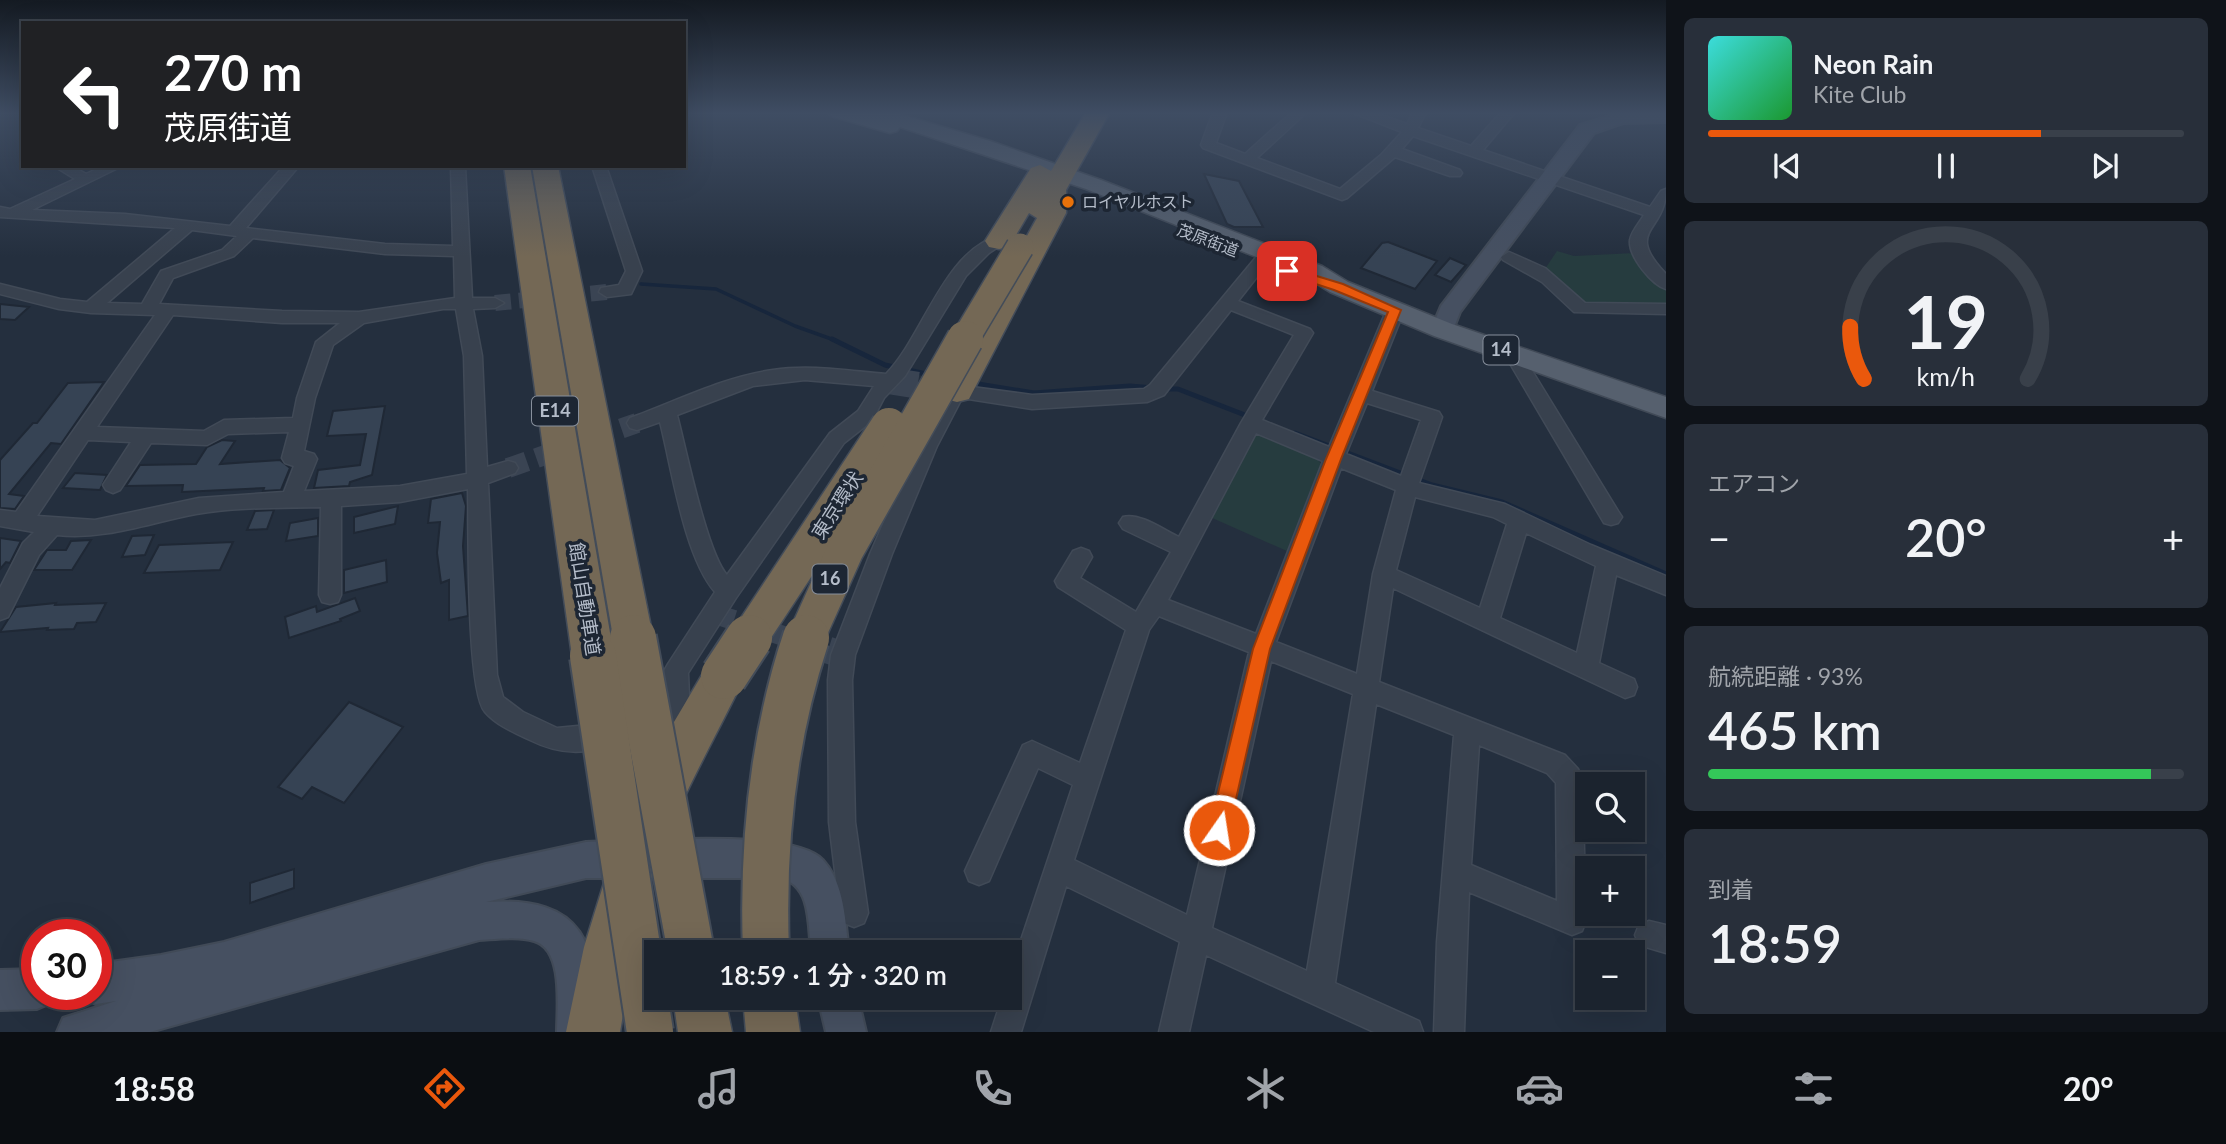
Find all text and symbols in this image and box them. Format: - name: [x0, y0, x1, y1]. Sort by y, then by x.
- text: 270 m: [164, 43, 302, 101]
- text: Neon Rain: [1813, 48, 1933, 80]
- icon: left: [49, 49, 140, 140]
- text: Kite Club: [1813, 80, 1906, 108]
- text: 茂原街道: [164, 107, 292, 146]
- icon: previous: [1768, 147, 1806, 185]
- icon: pause: [1927, 147, 1965, 185]
- icon: next: [2086, 147, 2124, 185]
- place label: ロイヤルホスト: [1082, 192, 1194, 211]
- marker: ロイヤルホスト: [1060, 194, 1076, 210]
- street label: 茂原街道: [1175, 219, 1241, 260]
- pin: [1257, 241, 1317, 301]
- icon: arrive: [1268, 252, 1306, 290]
- text: 19: [1904, 278, 1988, 366]
- road number: 14: [1484, 336, 1518, 364]
- text: km/h: [1917, 361, 1975, 391]
- road number: E14: [532, 396, 578, 426]
- street label: 東京環状: [806, 467, 867, 543]
- text: エアコン: [1708, 469, 1800, 497]
- text: 20°: [1905, 506, 1987, 568]
- text: −: [1708, 515, 1730, 561]
- text: +: [2162, 515, 2184, 561]
- street label: 館山自動車道: [565, 541, 606, 657]
- road number: 16: [812, 564, 848, 594]
- text: 航続距離 · 93%: [1708, 662, 1863, 690]
- text: 465 km: [1708, 699, 1882, 761]
- map controls: [1575, 772, 1645, 1010]
- button: search: [1575, 772, 1645, 842]
- position arrow: [1182, 793, 1256, 867]
- button: +: [1575, 856, 1645, 926]
- text: 到着: [1708, 875, 1754, 903]
- text: 18:59: [1708, 912, 1842, 974]
- speed limit sign: 30: [21, 919, 112, 1010]
- button: −: [1575, 940, 1645, 1010]
- text: 18:59 · 1 分 · 320 m: [719, 959, 947, 991]
- icon: directions: [420, 1064, 469, 1113]
- icon: music: [694, 1064, 743, 1113]
- icon: phone: [968, 1064, 1017, 1113]
- icon: climate: [1241, 1064, 1290, 1113]
- icon: car: [1515, 1064, 1564, 1113]
- icon: filters: [1789, 1064, 1838, 1113]
- text: 18:58: [112, 1069, 195, 1108]
- text: 20°: [2063, 1069, 2113, 1108]

